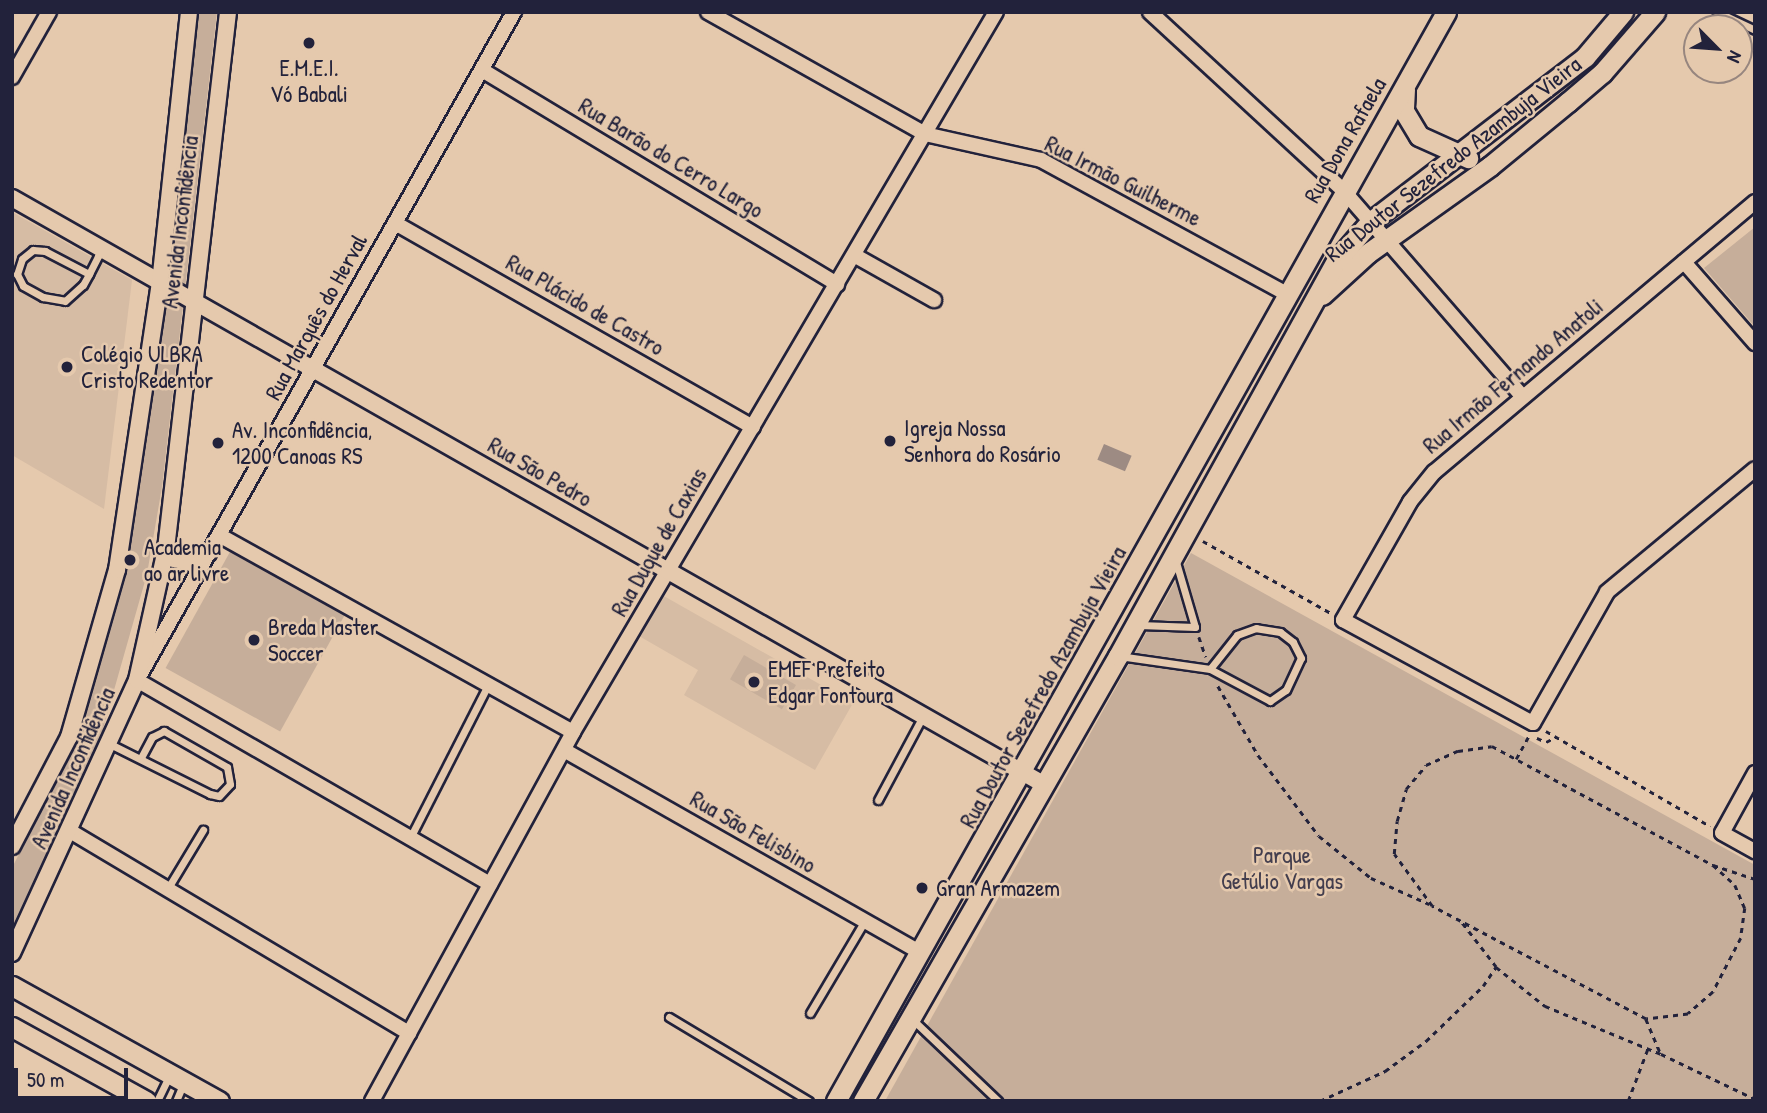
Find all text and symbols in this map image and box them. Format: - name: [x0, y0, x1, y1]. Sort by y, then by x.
- north arrow: [1683, 14, 1753, 84]
- marker: E.M.E.I. Vó Babali: [301, 35, 317, 51]
- text: N: [1721, 47, 1749, 67]
- street label: Rua Doutor Sezefredo Azambuja Vieira: [1319, 50, 1587, 268]
- place label: E.M.E.I. Vó Babali: [270, 54, 348, 108]
- street label: Rua Dona Rafaela: [1298, 73, 1392, 207]
- street label: Rua Barão do Cerro Largo: [574, 92, 768, 224]
- street label: Rua Irmão Guilherme: [1040, 130, 1206, 232]
- street label: Avenida Inconfidência: [156, 134, 204, 310]
- street label: Rua Marquês do Herval: [259, 229, 373, 405]
- street label: Rua Plácido de Castro: [501, 249, 669, 361]
- street label: Rua Irmão Fernando Anatoli: [1417, 293, 1609, 459]
- place label: Colégio ULBRA Cristo Redentor: [81, 340, 213, 394]
- marker: Colégio ULBRA Cristo Redentor: [59, 359, 75, 375]
- place label: Igreja Nossa Senhora do Rosário: [904, 414, 1061, 468]
- place label: Av. Inconfidência, 1200 Canoas RS: [232, 416, 372, 470]
- street label: Rua São Pedro: [483, 431, 597, 513]
- marker: Igreja Nossa Senhora do Rosário: [882, 433, 898, 449]
- marker: Av. Inconfidência, 1200 Canoas RS: [210, 435, 226, 451]
- street label: Rua Duque de Caxias: [605, 463, 713, 621]
- place label: Academia ao ar livre: [144, 533, 229, 587]
- street label: Rua Doutor Sezefredo Azambuja Vieira: [954, 541, 1132, 833]
- marker: Academia ao ar livre: [122, 552, 138, 568]
- place label: Breda Master Soccer: [268, 613, 378, 667]
- marker: Breda Master Soccer: [246, 632, 262, 648]
- place label: EMEF Prefeito Edgar Fontoura: [768, 655, 893, 709]
- marker: EMEF Prefeito Edgar Fontoura: [746, 674, 762, 690]
- street label: Avenida Inconfidência: [25, 683, 121, 853]
- street label: Rua São Felisbino: [685, 785, 821, 879]
- park label: Parque Getúlio Vargas: [1221, 841, 1343, 895]
- place label: Gran Armazem: [936, 874, 1060, 902]
- marker: Gran Armazem: [914, 880, 930, 896]
- scale bar: [18, 1054, 131, 1098]
- text: 50 m: [27, 1065, 64, 1094]

